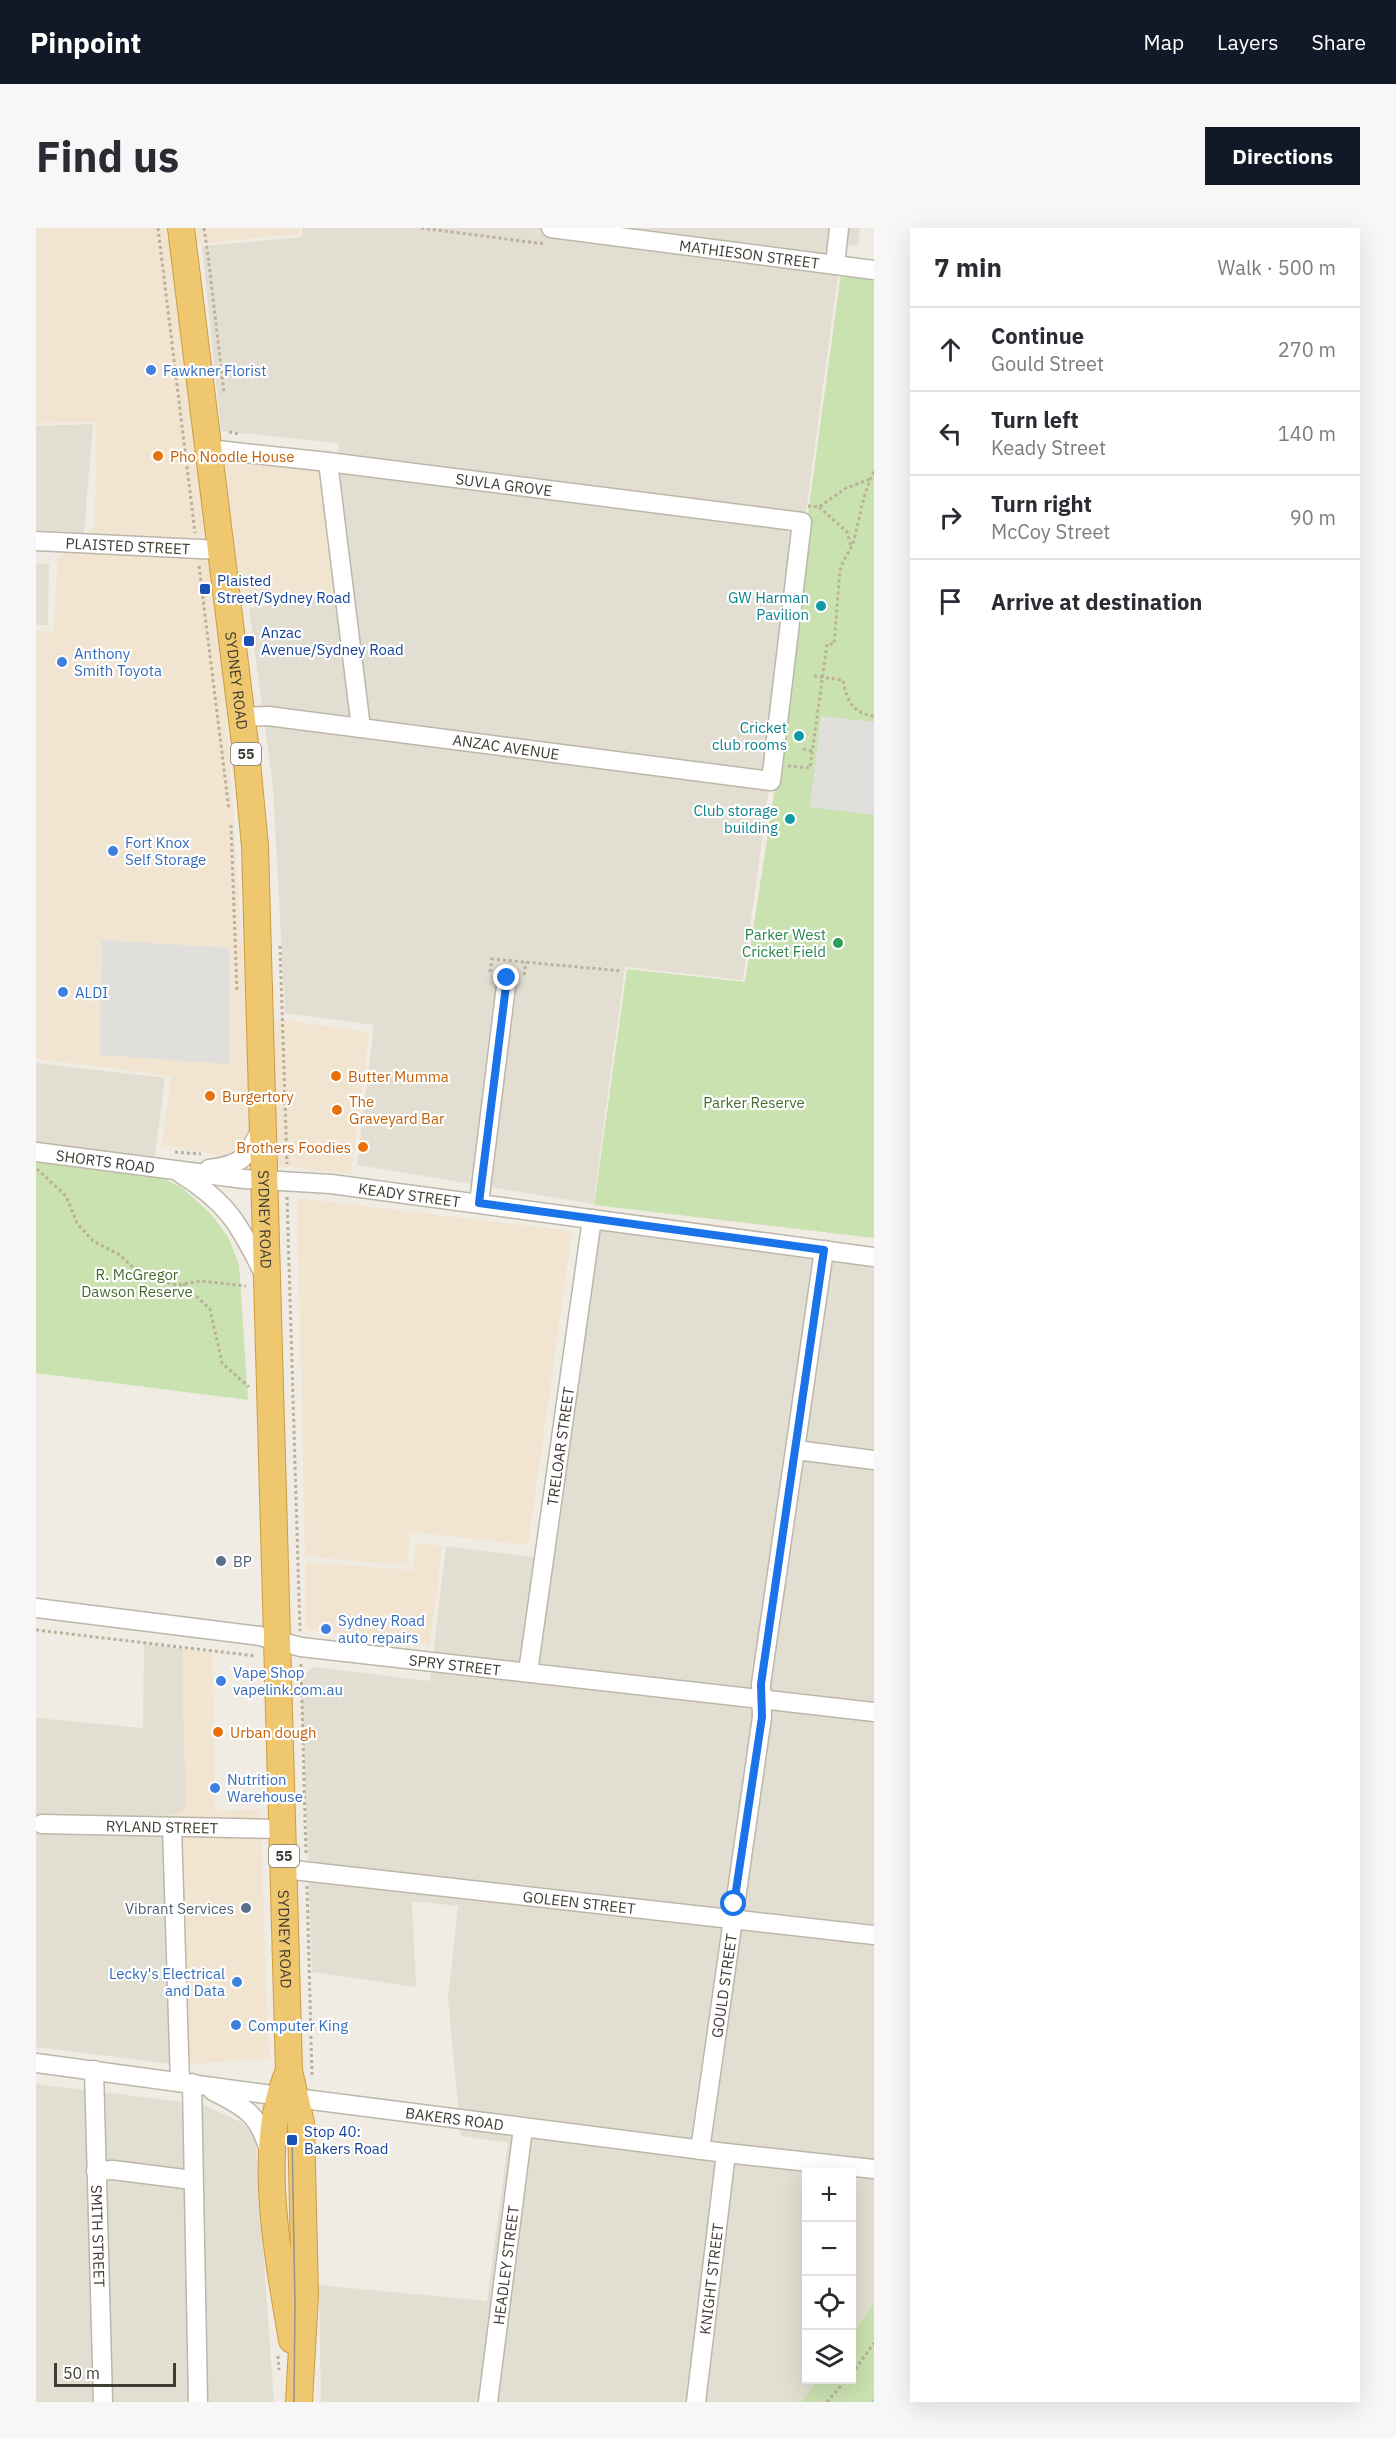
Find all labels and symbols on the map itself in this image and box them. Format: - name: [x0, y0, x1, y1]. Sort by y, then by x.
- street label: MATHIESON STREET: [678, 235, 821, 272]
- place label: Fawkner Florist: [163, 361, 267, 380]
- marker: Fawkner Florist: [144, 363, 158, 377]
- place label: Pho Noodle House: [170, 447, 295, 466]
- marker: Pho Noodle House: [151, 449, 165, 463]
- street label: SUVLA GROVE: [454, 469, 553, 500]
- street label: PLAISTED STREET: [65, 533, 191, 558]
- place label: Plaisted Street/Sydney Road: [217, 571, 351, 607]
- marker: Plaisted Street/Sydney Road: [198, 582, 212, 596]
- place label: GW Harman Pavilion: [728, 588, 809, 624]
- marker: GW Harman Pavilion: [814, 599, 828, 613]
- place label: Anzac Avenue/Sydney Road: [261, 623, 404, 659]
- street label: SYDNEY ROAD: [222, 630, 253, 731]
- marker: Anzac Avenue/Sydney Road: [242, 634, 256, 648]
- place label: Anthony Smith Toyota: [74, 644, 162, 680]
- marker: Anthony Smith Toyota: [55, 655, 69, 669]
- place label: Cricket club rooms: [712, 718, 787, 754]
- marker: Cricket club rooms: [792, 729, 806, 743]
- street label: ANZAC AVENUE: [451, 730, 561, 764]
- road number: 55: [231, 743, 261, 765]
- place label: Club storage building: [694, 801, 778, 837]
- marker: Club storage building: [783, 812, 797, 826]
- place label: Fort Knox Self Storage: [125, 833, 206, 869]
- marker: Fort Knox Self Storage: [106, 844, 120, 858]
- place label: Parker West Cricket Field: [742, 925, 826, 961]
- marker: Parker West Cricket Field: [831, 936, 845, 950]
- route end: [493, 964, 519, 990]
- place label: ALDI: [75, 983, 108, 1002]
- marker: ALDI: [56, 985, 70, 999]
- place label: Butter Mumma: [348, 1067, 449, 1086]
- marker: Butter Mumma: [329, 1069, 343, 1083]
- place label: Burgertory: [222, 1087, 294, 1106]
- marker: Burgertory: [203, 1089, 217, 1103]
- place label: The Graveyard Bar: [349, 1092, 445, 1128]
- park label: Parker Reserve: [703, 1093, 805, 1112]
- marker: The Graveyard Bar: [330, 1103, 344, 1117]
- place label: Brothers Foodies: [236, 1138, 351, 1157]
- marker: Brothers Foodies: [356, 1140, 370, 1154]
- street label: SHORTS ROAD: [55, 1145, 156, 1177]
- street label: SYDNEY ROAD: [254, 1170, 276, 1269]
- street label: KEADY STREET: [357, 1178, 462, 1211]
- park label: R. McGregor Dawson Reserve: [81, 1265, 193, 1301]
- street label: TRELOAR STREET: [542, 1385, 578, 1507]
- place label: BP: [233, 1552, 252, 1571]
- marker: BP: [214, 1554, 228, 1568]
- place label: Sydney Road auto repairs: [338, 1611, 425, 1647]
- marker: Sydney Road auto repairs: [319, 1622, 333, 1636]
- street label: SPRY STREET: [408, 1650, 502, 1679]
- place label: Vape Shop vapelink.com.au: [233, 1663, 343, 1699]
- marker: Vape Shop vapelink.com.au: [214, 1674, 228, 1688]
- place label: Urban dough: [230, 1723, 317, 1742]
- marker: Urban dough: [211, 1725, 225, 1739]
- place label: Nutrition Warehouse: [227, 1770, 303, 1806]
- marker: Nutrition Warehouse: [208, 1781, 222, 1795]
- street label: RYLAND STREET: [106, 1816, 219, 1837]
- road number: 55: [269, 1845, 299, 1867]
- street label: GOLEEN STREET: [522, 1886, 637, 1918]
- street label: SYDNEY ROAD: [274, 1890, 296, 1989]
- route start: [720, 1890, 746, 1916]
- place label: Vibrant Services: [125, 1899, 234, 1918]
- marker: Vibrant Services: [239, 1901, 253, 1915]
- street label: GOULD STREET: [707, 1932, 740, 2039]
- place label: Lecky's Electrical and Data: [109, 1964, 225, 2000]
- marker: Lecky's Electrical and Data: [230, 1975, 244, 1989]
- place label: Computer King: [248, 2016, 348, 2035]
- marker: Computer King: [229, 2018, 243, 2032]
- street label: BAKERS ROAD: [404, 2103, 505, 2134]
- place label: Stop 40: Bakers Road: [304, 2122, 389, 2158]
- marker: Stop 40: Bakers Road: [285, 2133, 299, 2147]
- street label: SMITH STREET: [88, 2185, 109, 2288]
- street label: HEADLEY STREET: [488, 2204, 523, 2326]
- street label: KNIGHT STREET: [695, 2222, 727, 2336]
- scale bar: [54, 2360, 176, 2388]

